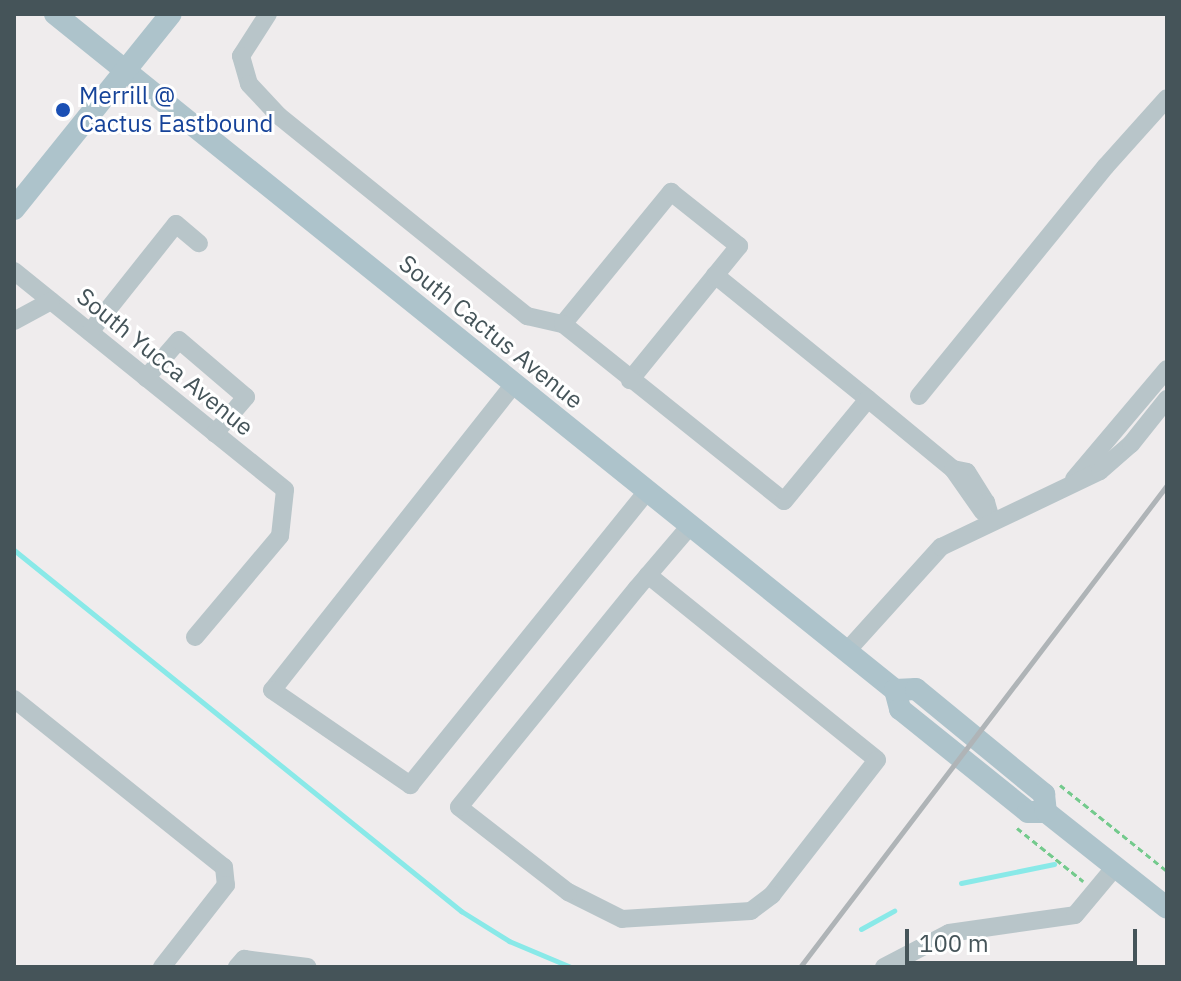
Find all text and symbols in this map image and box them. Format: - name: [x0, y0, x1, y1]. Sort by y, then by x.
- place label: Merrill @ Cactus Eastbound: [79, 82, 273, 138]
- marker: Merrill @ Cactus Eastbound: [54, 101, 72, 119]
- street label: South Cactus Avenue: [393, 249, 589, 415]
- street label: South Yucca Avenue: [71, 282, 259, 442]
- scale bar: [909, 913, 1141, 963]
- text: 100 m: [919, 927, 989, 959]

